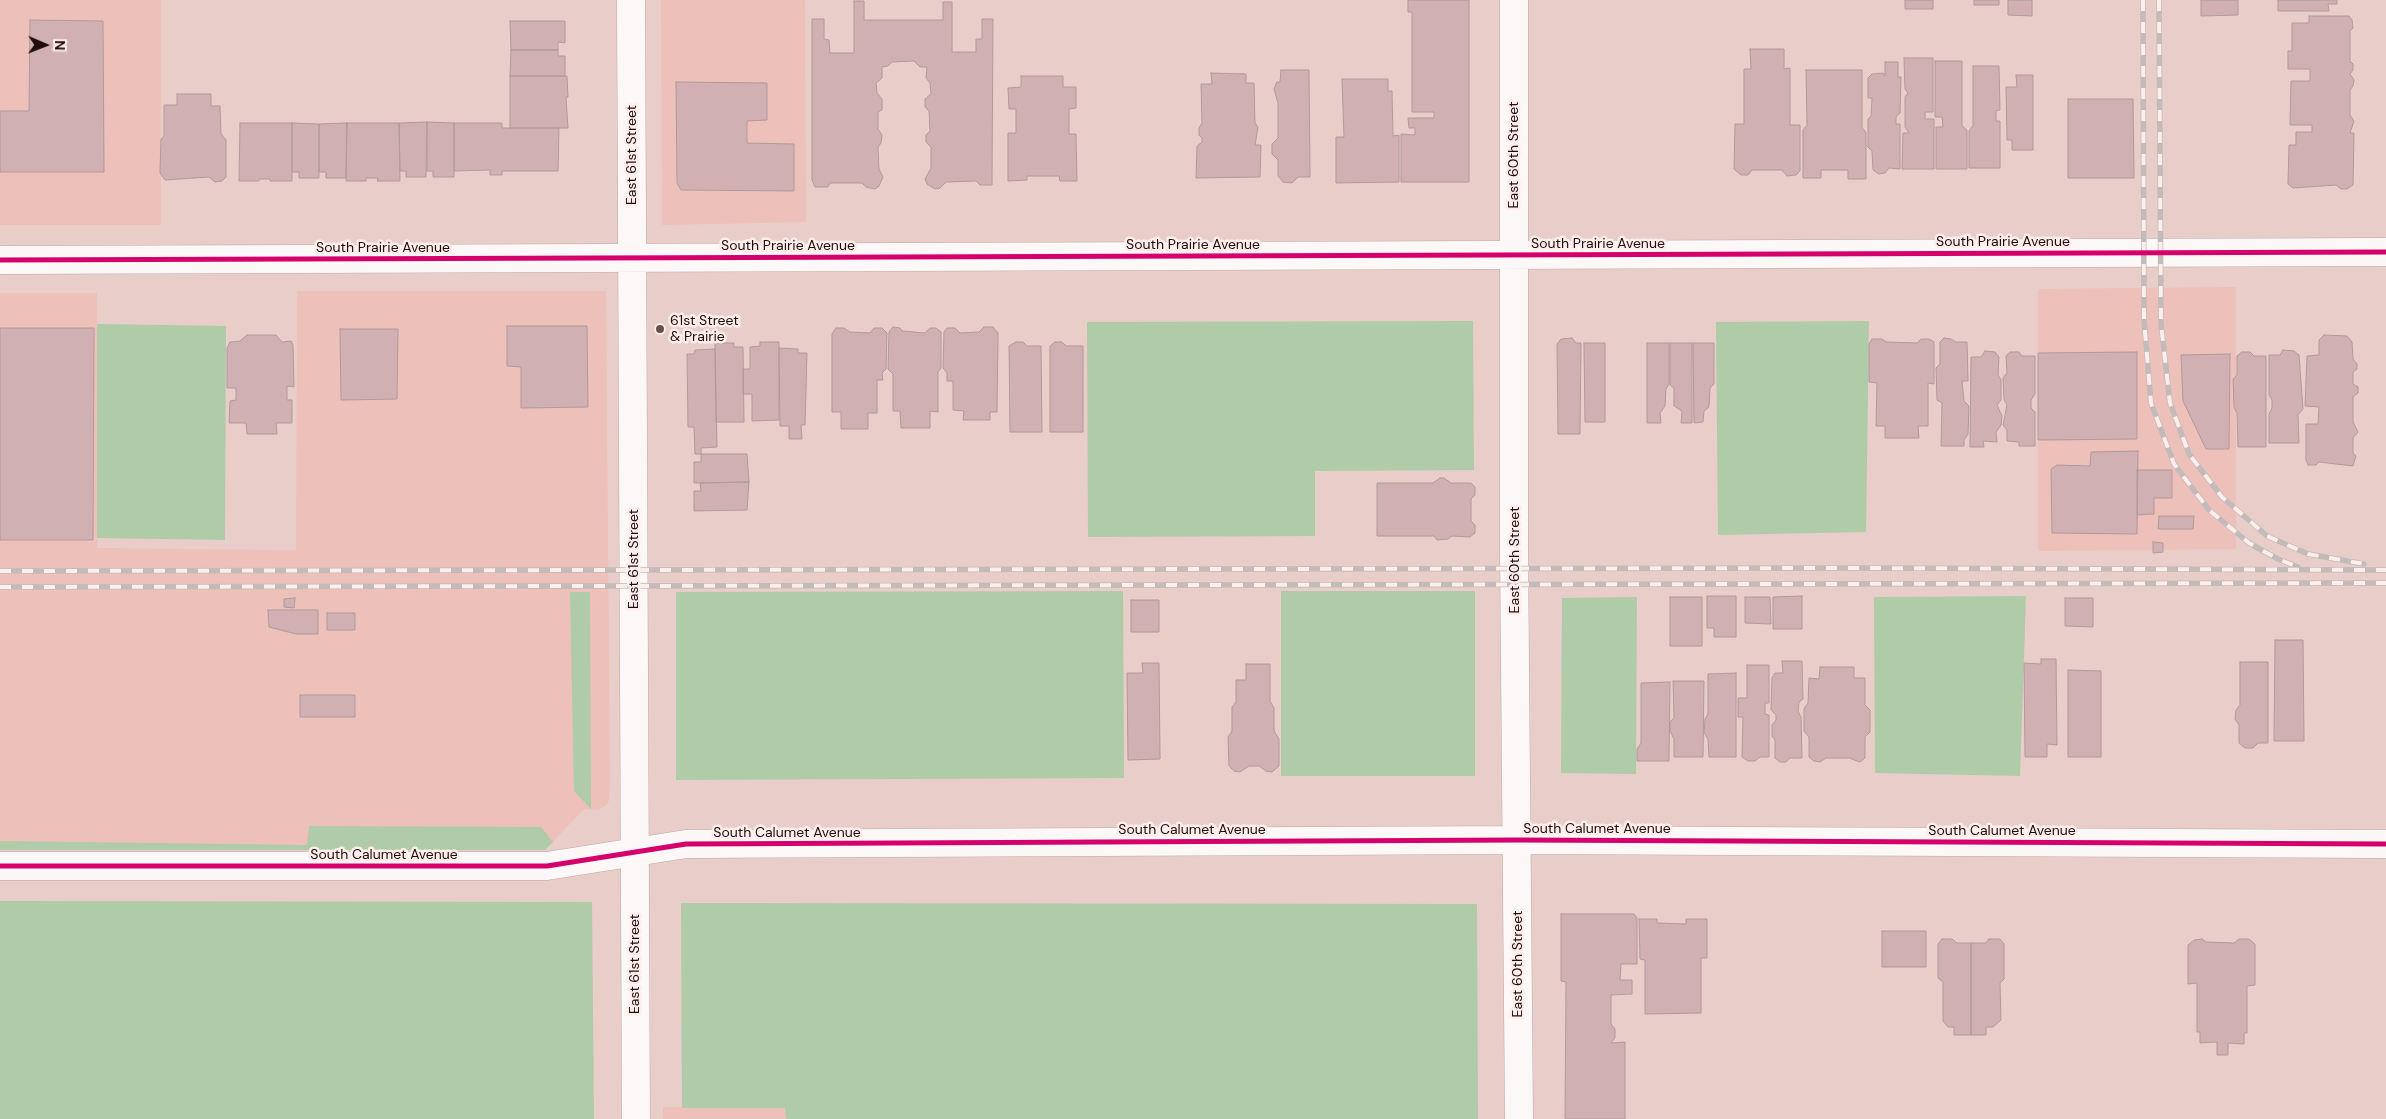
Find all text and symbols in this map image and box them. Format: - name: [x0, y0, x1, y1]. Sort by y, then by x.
- north arrow: [20, 20, 70, 70]
- text: N: [51, 40, 69, 51]
- street label: East 60th Street: [1506, 102, 1522, 208]
- street label: East 61st Street: [624, 105, 640, 205]
- street label: South Prairie Avenue: [1936, 234, 2070, 250]
- street label: South Prairie Avenue: [1531, 236, 1665, 252]
- street label: South Prairie Avenue: [1126, 237, 1260, 253]
- street label: South Prairie Avenue: [721, 238, 855, 254]
- street label: South Prairie Avenue: [316, 240, 450, 256]
- place label: 61st Street & Prairie: [670, 313, 739, 346]
- marker: 61st Street & Prairie: [654, 323, 666, 335]
- street label: East 60th Street: [1507, 507, 1523, 613]
- street label: East 61st Street: [626, 509, 642, 609]
- street label: South Calumet Avenue: [1523, 821, 1671, 837]
- street label: South Calumet Avenue: [1118, 822, 1266, 838]
- street label: South Calumet Avenue: [1928, 823, 2076, 839]
- street label: South Calumet Avenue: [713, 825, 861, 841]
- street label: South Calumet Avenue: [310, 847, 458, 863]
- street label: East 60th Street: [1510, 911, 1526, 1017]
- street label: East 61st Street: [627, 914, 643, 1014]

